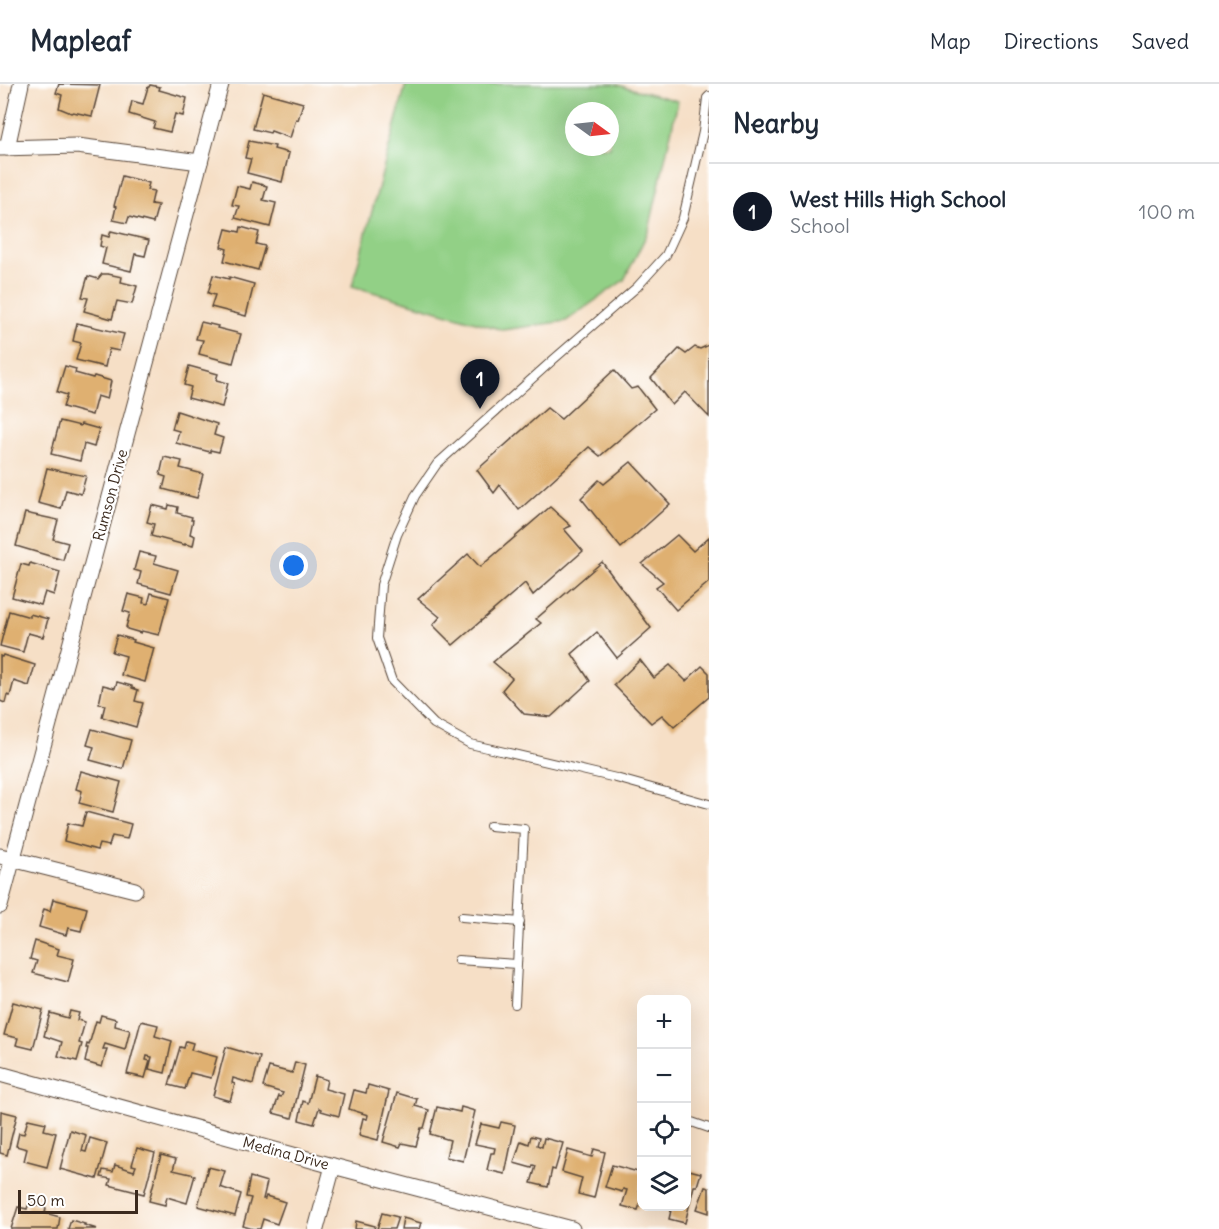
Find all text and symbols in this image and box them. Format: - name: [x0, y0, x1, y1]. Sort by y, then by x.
- text: Mapleaf: [30, 23, 131, 59]
- text: Map: [930, 28, 971, 55]
- text: Directions: [1004, 28, 1098, 55]
- text: Saved: [1131, 28, 1189, 55]
- north arrow: [565, 102, 619, 156]
- text: Nearby: [733, 107, 819, 140]
- text: West Hills High School: [790, 185, 1006, 213]
- text: 1: [749, 199, 756, 224]
- text: 100 m: [1138, 199, 1195, 224]
- text: School: [790, 213, 850, 238]
- pin: 1: [460, 360, 500, 409]
- street label: Rumson Drive: [89, 447, 131, 543]
- your location: [279, 551, 308, 580]
- map controls: [637, 995, 691, 1211]
- button: +: [637, 995, 691, 1049]
- button: −: [637, 1049, 691, 1103]
- button: locate: [637, 1103, 691, 1157]
- street label: Medina Drive: [241, 1132, 331, 1174]
- button: layers: [637, 1157, 691, 1211]
- scale bar: [18, 1187, 138, 1214]
- text: 50 m: [27, 1190, 65, 1210]

